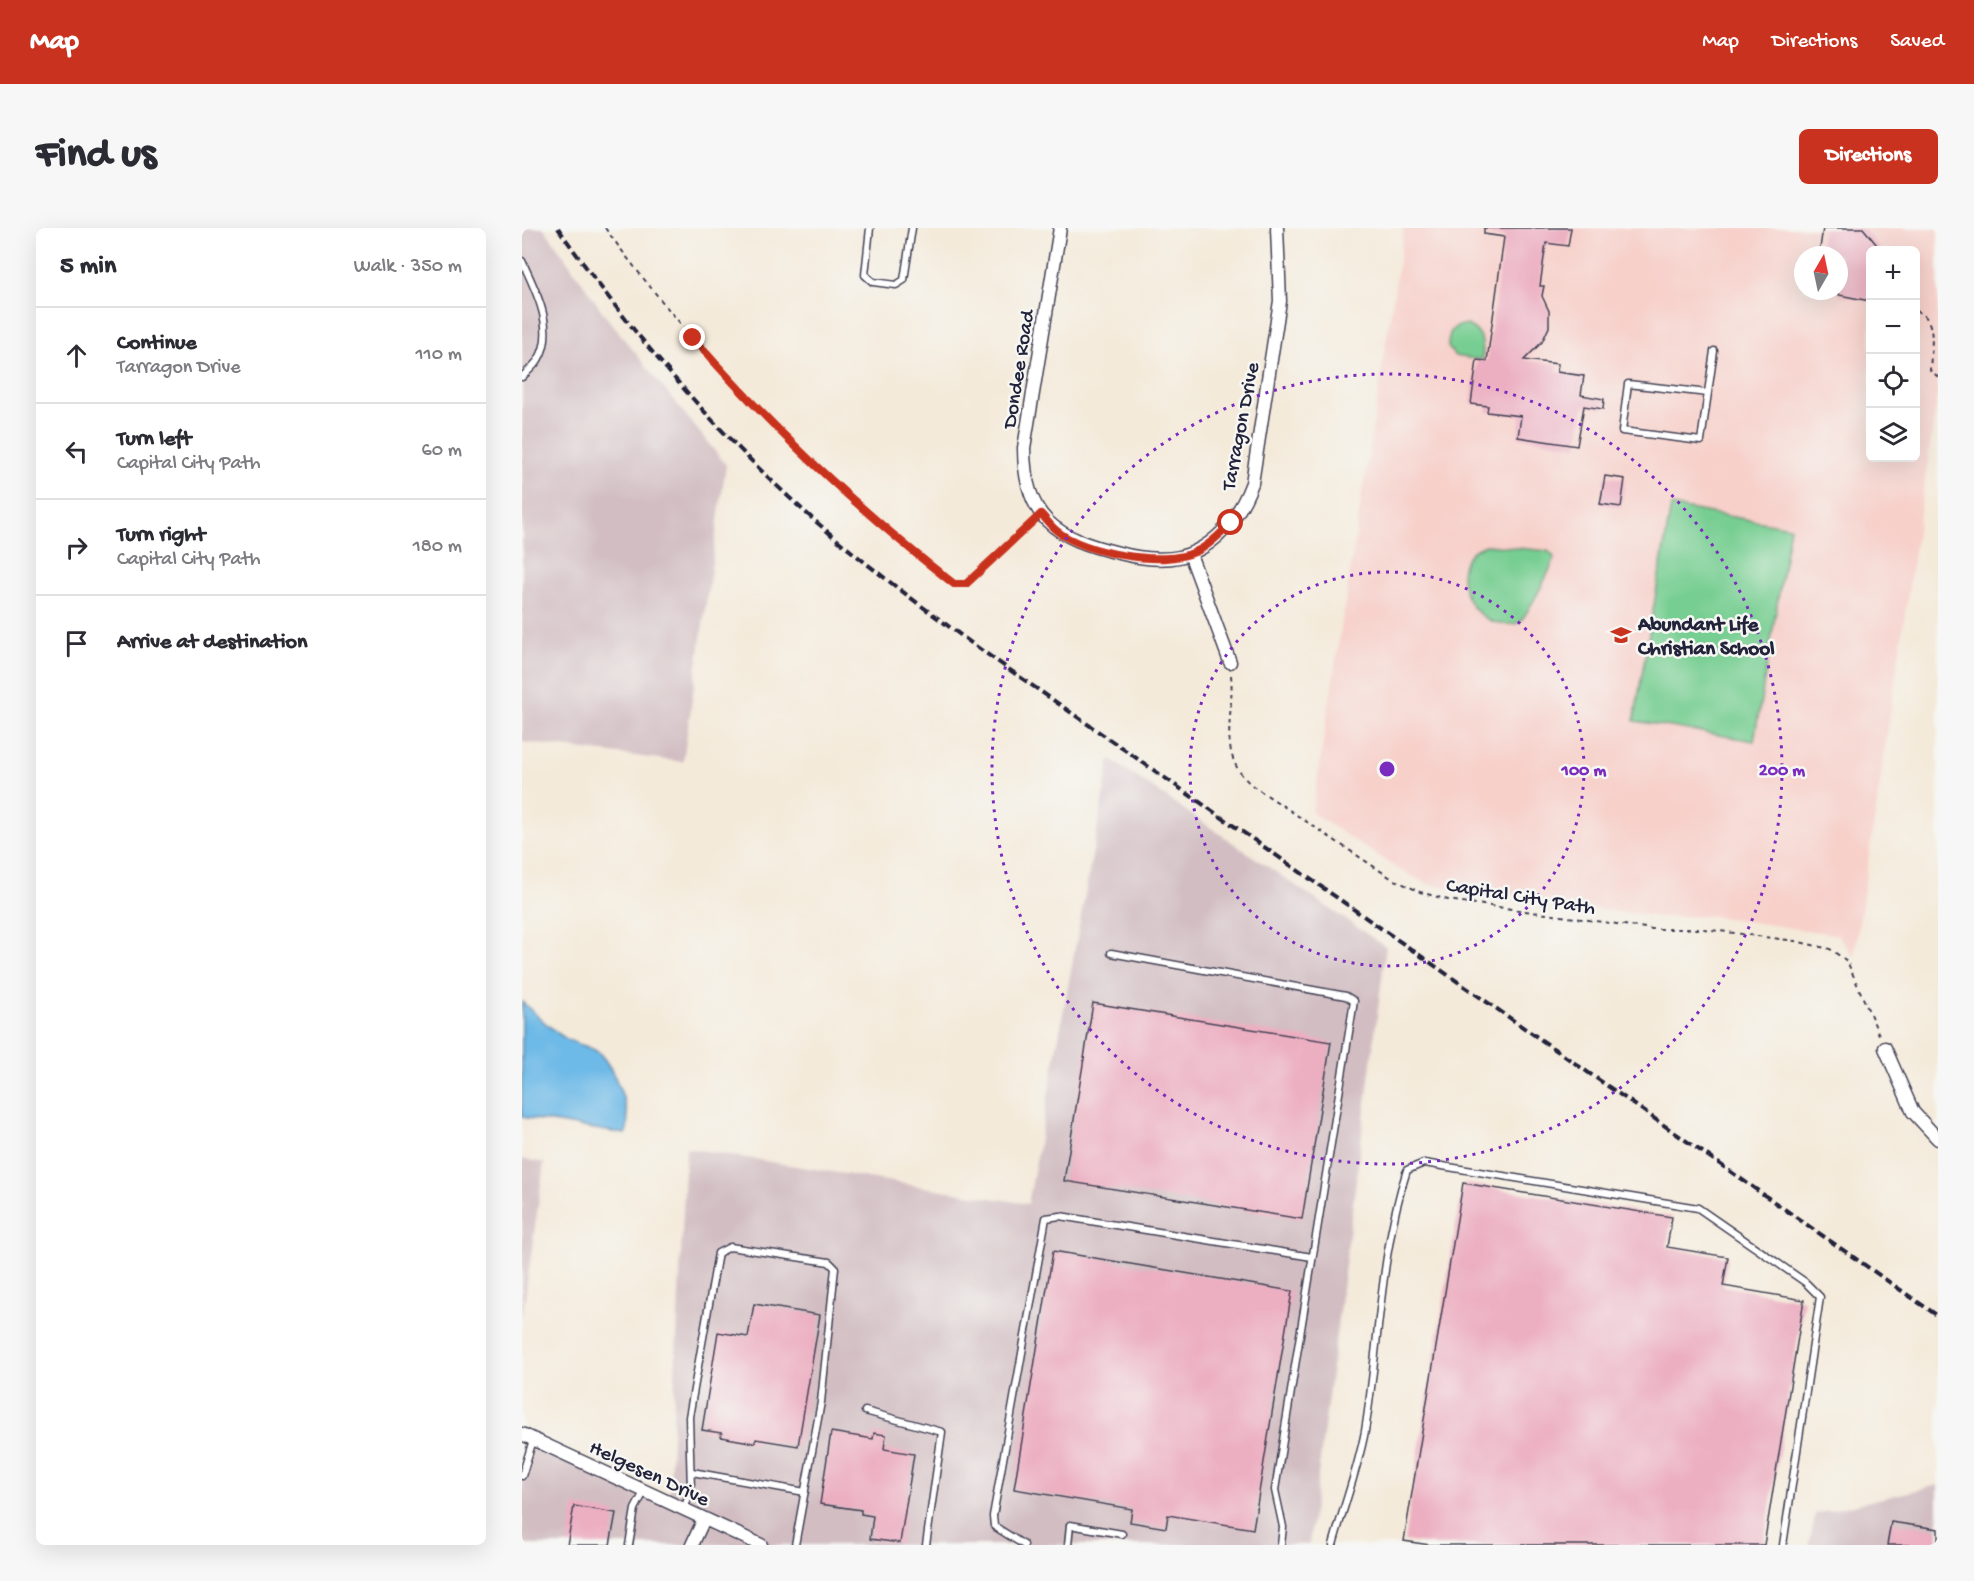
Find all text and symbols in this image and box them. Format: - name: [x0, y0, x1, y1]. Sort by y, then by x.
- text: Map: [30, 26, 79, 59]
- text: Map: [1702, 30, 1739, 55]
- text: Directions: [1772, 30, 1857, 55]
- text: Saved: [1890, 30, 1944, 55]
- button: Directions: [1799, 129, 1938, 184]
- text: Find us: [36, 132, 156, 181]
- north arrow: [1794, 246, 1848, 300]
- map controls: [1866, 246, 1920, 462]
- button: +: [1866, 246, 1920, 300]
- text: 5 min: [60, 252, 116, 283]
- text: Walk · 350 m: [354, 256, 462, 279]
- button: −: [1866, 300, 1920, 354]
- street label: Dondee Road: [998, 307, 1042, 432]
- route end: [679, 324, 705, 350]
- text: Continue: [117, 331, 197, 357]
- icon: ahead: [60, 339, 93, 372]
- text: 110 m: [416, 344, 462, 367]
- button: locate: [1866, 354, 1920, 408]
- text: Tarragon Drive: [117, 357, 241, 380]
- street label: Tarragon Drive: [1218, 359, 1267, 494]
- button: layers: [1866, 408, 1920, 462]
- text: Turn left: [117, 427, 191, 453]
- icon: left: [60, 435, 93, 468]
- text: 60 m: [422, 440, 462, 463]
- text: Capital City Path: [117, 453, 261, 476]
- route start: [1217, 509, 1243, 535]
- text: Turn right: [117, 523, 205, 549]
- icon: right: [60, 531, 93, 564]
- text: 180 m: [413, 536, 462, 559]
- text: Capital City Path: [117, 549, 261, 572]
- place label: Abundant Life Christian School: [1637, 614, 1775, 663]
- school or university icon: Abundant Life Christian School: [1609, 623, 1633, 647]
- icon: arrive: [60, 627, 93, 660]
- text: Arrive at destination: [117, 630, 307, 656]
- centre of rings: [1377, 759, 1397, 779]
- text: 100 m: [1561, 761, 1607, 782]
- text: 200 m: [1759, 761, 1805, 782]
- street label: Capital City Path: [1444, 874, 1597, 923]
- street label: Helgesen Drive: [585, 1436, 714, 1514]

